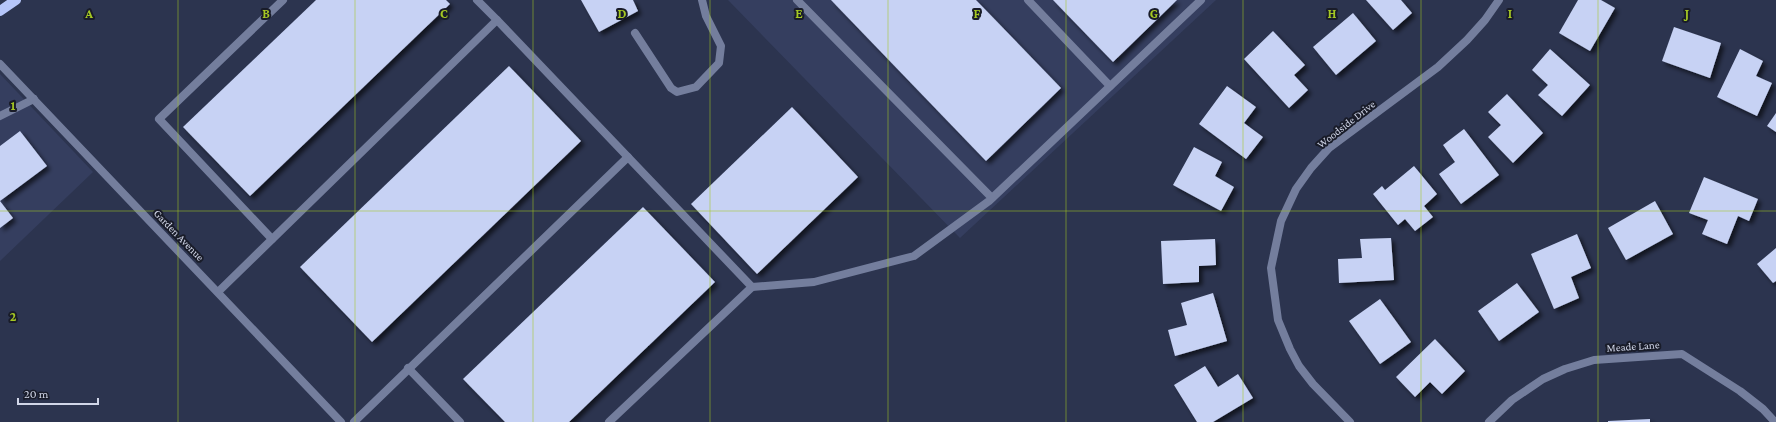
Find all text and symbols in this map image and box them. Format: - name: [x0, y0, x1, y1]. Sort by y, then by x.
- text: A: [84, 6, 93, 21]
- text: B: [262, 6, 270, 21]
- text: C: [440, 6, 448, 21]
- text: D: [618, 6, 627, 21]
- text: E: [795, 6, 803, 21]
- text: F: [974, 6, 981, 21]
- text: G: [1150, 6, 1158, 21]
- text: H: [1328, 6, 1337, 21]
- text: I: [1508, 6, 1512, 21]
- text: J: [1683, 6, 1689, 21]
- text: 1: [11, 98, 16, 113]
- street label: Woodside Drive: [1315, 98, 1377, 150]
- street label: Garden Avenue: [152, 207, 207, 263]
- text: 2: [10, 309, 17, 324]
- street label: Meade Lane: [1606, 338, 1660, 354]
- scale bar: [18, 380, 98, 406]
- text: 20 m: [24, 387, 49, 401]

